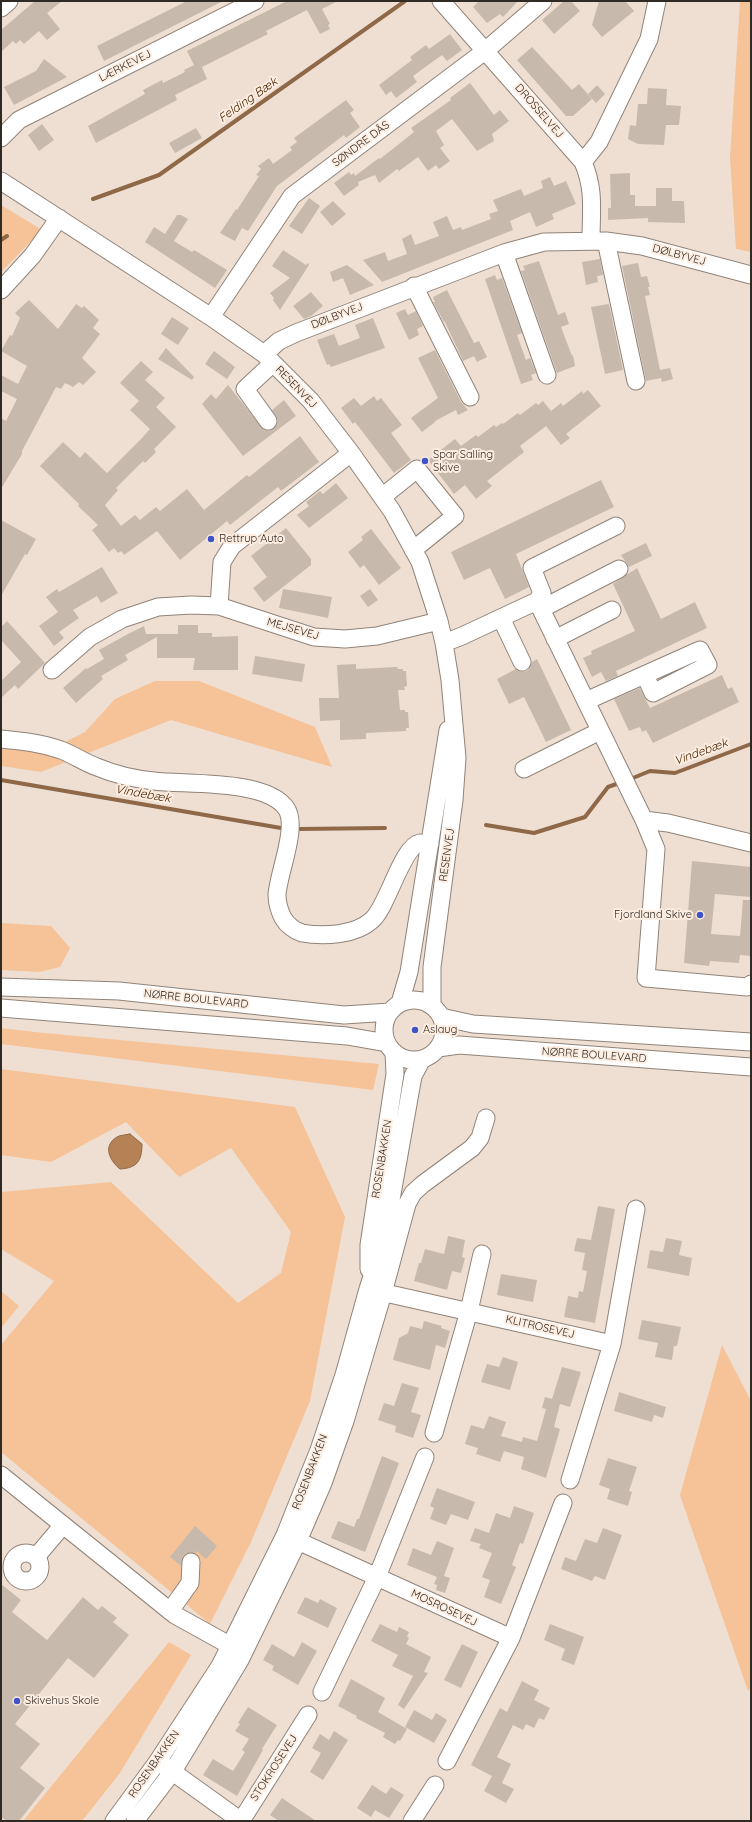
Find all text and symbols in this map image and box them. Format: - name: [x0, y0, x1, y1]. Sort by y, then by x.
- street label: LÆRKEVEJ: [97, 47, 153, 85]
- water label: Felding Bæk: [216, 74, 280, 126]
- street label: DROSSELVEJ: [512, 81, 566, 141]
- street label: SØNDRE DÅS: [330, 118, 392, 170]
- street label: DØLBYVEJ: [651, 242, 707, 268]
- street label: DØLBYVEJ: [309, 300, 365, 332]
- street label: RESENVEJ: [273, 363, 319, 411]
- place label: Spar Salling Skive: [433, 448, 493, 474]
- marker: Spar Salling Skive: [420, 456, 430, 466]
- place label: Rettrup Auto: [219, 532, 284, 546]
- marker: Rettrup Auto: [206, 534, 216, 544]
- street label: MEJSEVEJ: [265, 615, 321, 643]
- water label: Vindebæk: [672, 736, 730, 768]
- water label: Vindebæk: [114, 782, 172, 806]
- street label: RESENVEJ: [437, 827, 457, 883]
- place label: Fjordland Skive: [614, 908, 692, 922]
- marker: Fjordland Skive: [695, 910, 705, 920]
- street label: NØRRE BOULEVARD: [143, 987, 249, 1011]
- place label: Aslaug: [423, 1023, 457, 1037]
- marker: Aslaug: [410, 1025, 420, 1035]
- street label: NØRRE BOULEVARD: [541, 1045, 647, 1065]
- street label: ROSENBAKKEN: [369, 1119, 395, 1199]
- street label: KLITROSEVEJ: [504, 1313, 576, 1341]
- street label: ROSENBAKKEN: [290, 1433, 330, 1511]
- street label: MOSROSEVEJ: [409, 1587, 479, 1629]
- place label: Skivehus Skole: [25, 1694, 99, 1708]
- marker: Skivehus Skole: [12, 1696, 22, 1706]
- street label: ROSENBAKKEN: [126, 1728, 182, 1800]
- street label: STOKROSEVEJ: [248, 1732, 300, 1804]

